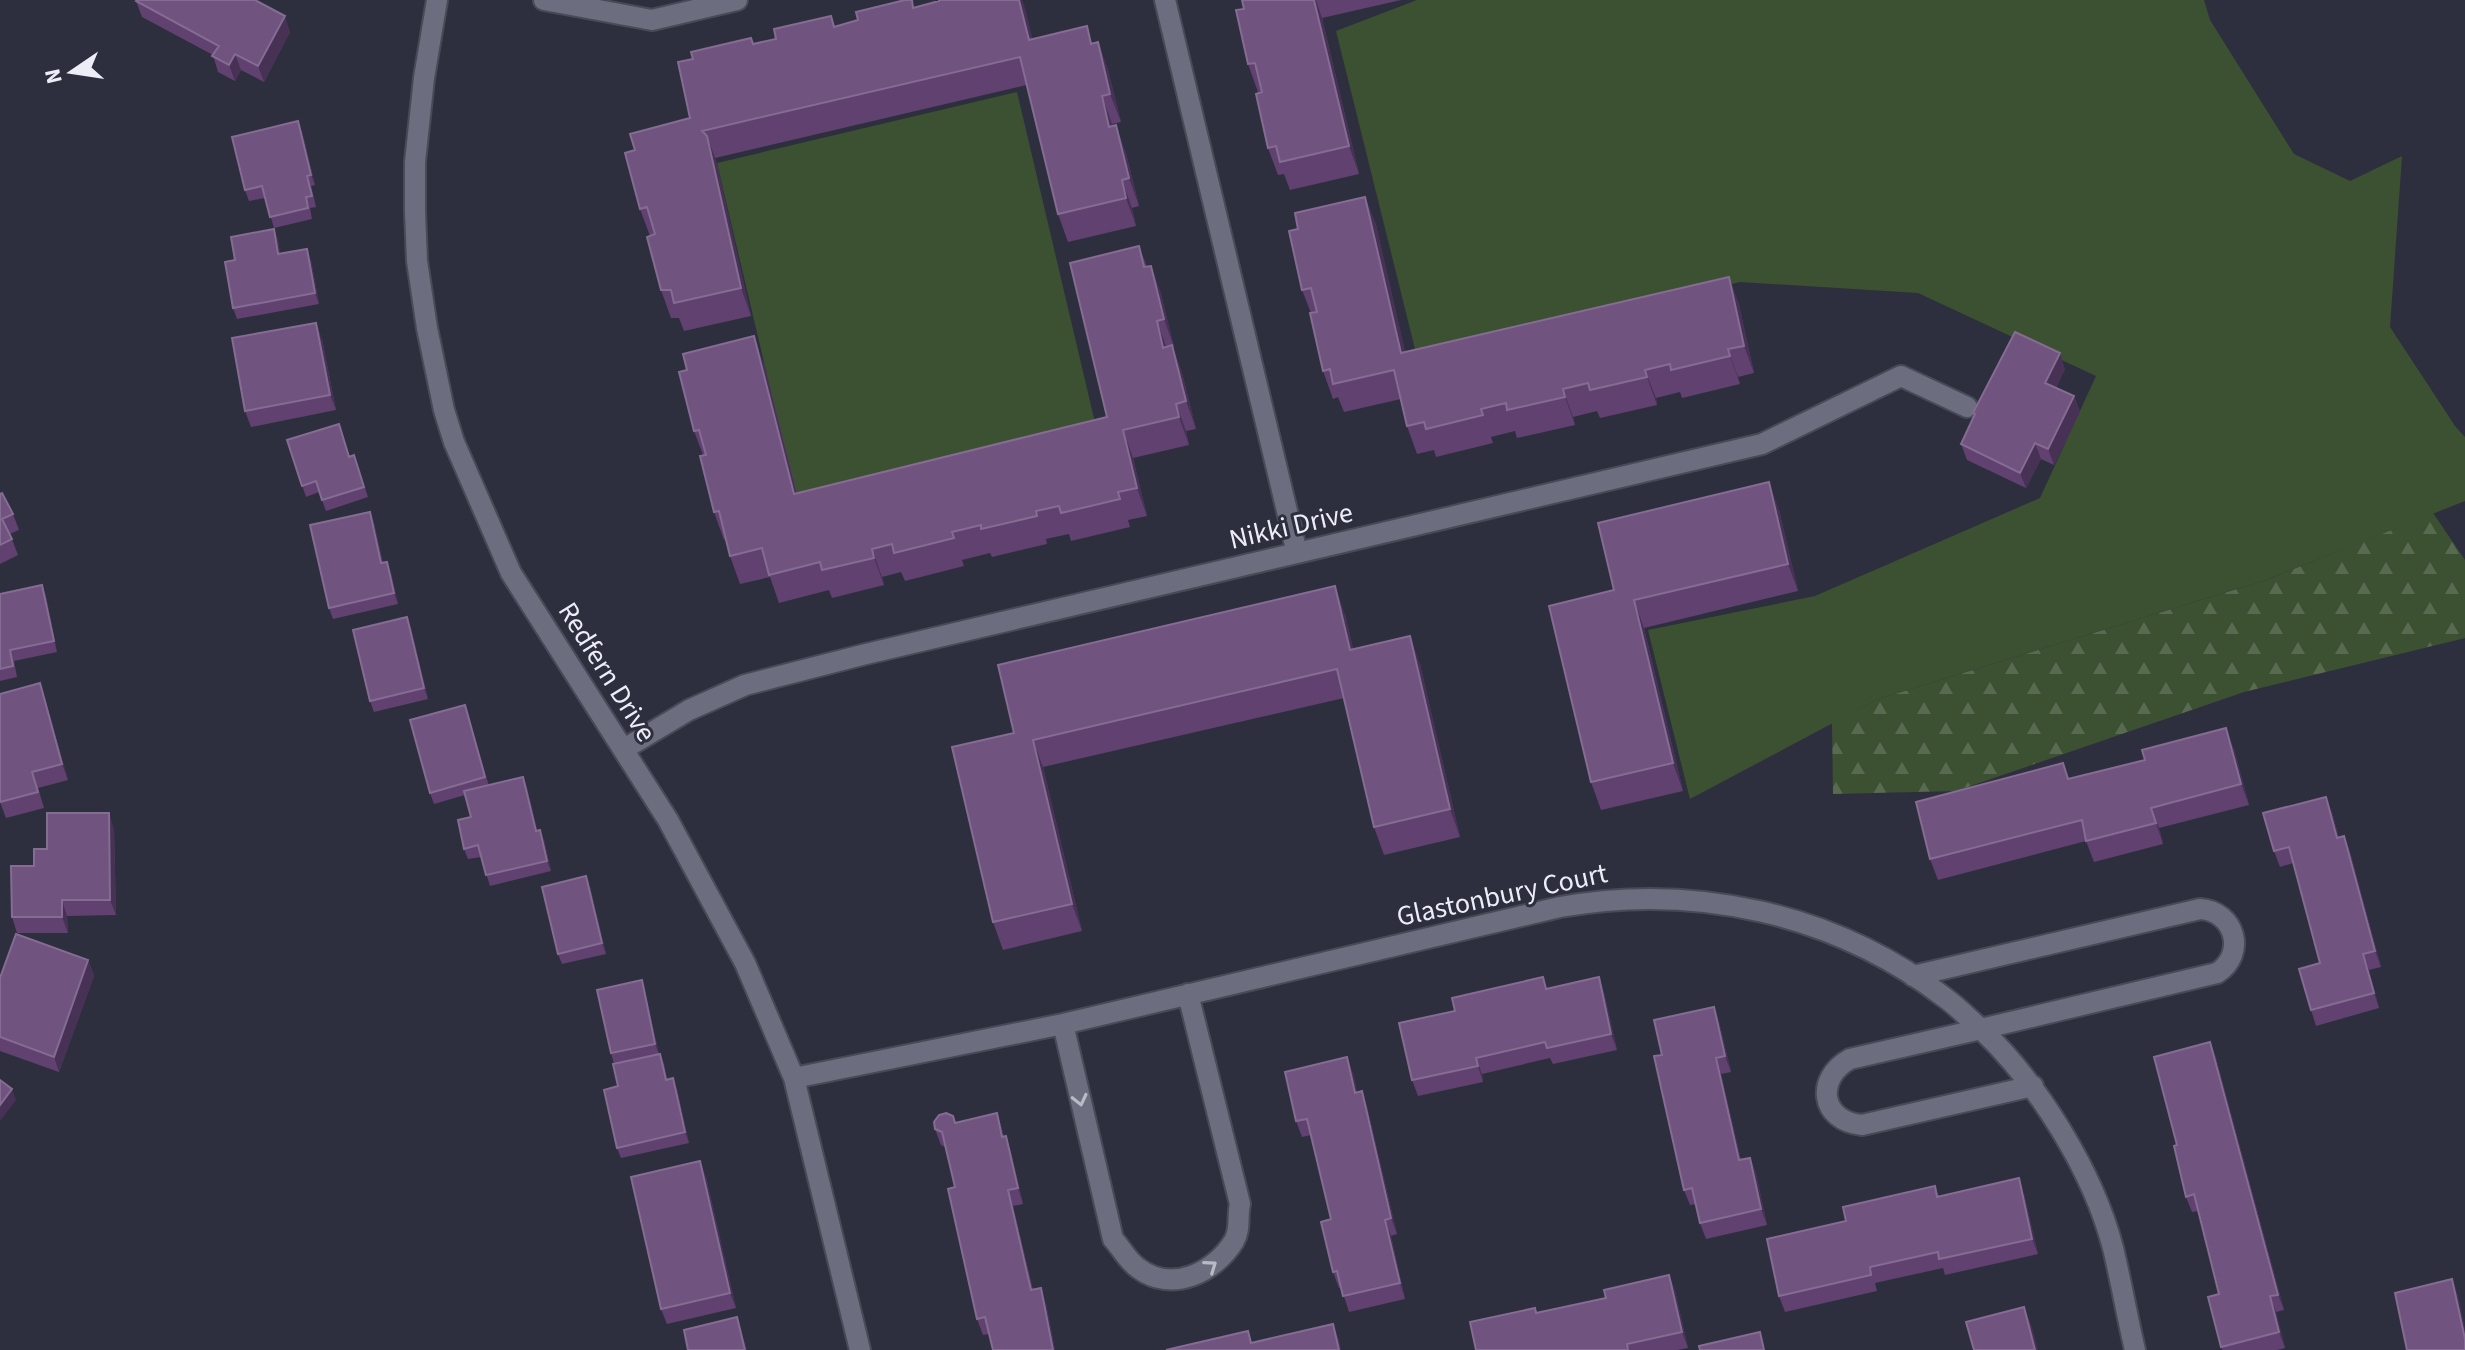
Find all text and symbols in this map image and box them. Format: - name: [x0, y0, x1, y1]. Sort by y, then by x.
- north arrow: [32, 32, 112, 112]
- text: N: [36, 66, 71, 87]
- street label: Nikki Drive: [1225, 492, 1357, 560]
- street label: Redfern Drive: [548, 594, 666, 750]
- street label: Glastonbury Court: [1393, 853, 1612, 937]
- one-way arrow: [1071, 1093, 1088, 1107]
- one-way arrow: [1202, 1261, 1217, 1276]

